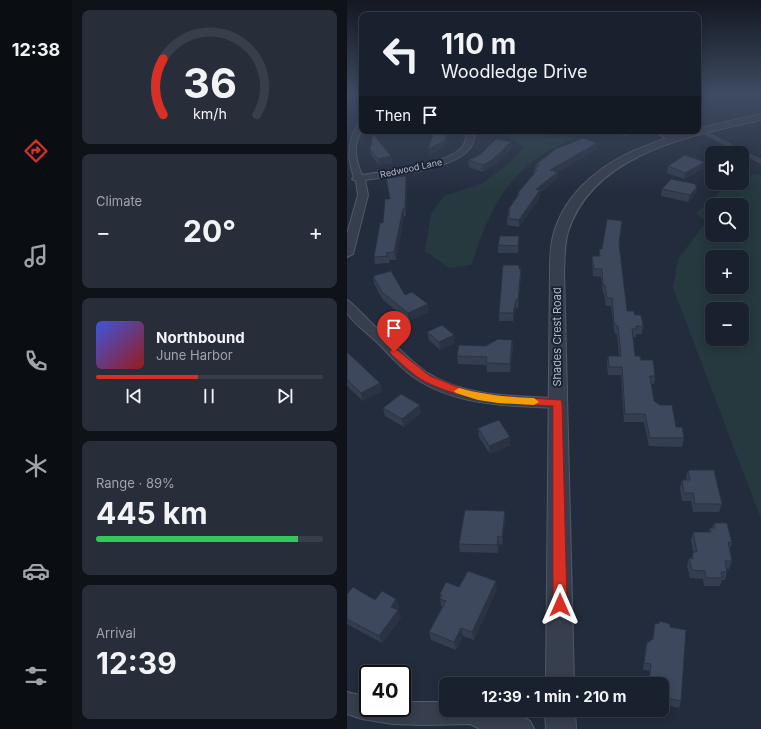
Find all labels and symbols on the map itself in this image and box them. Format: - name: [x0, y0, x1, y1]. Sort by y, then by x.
- street label: Redwood Lane: [379, 156, 443, 180]
- street label: Shades Crest Road: [550, 287, 564, 387]
- pin: [377, 311, 411, 352]
- position arrow: [539, 584, 581, 626]
- speed limit sign: 40: [359, 665, 411, 717]

